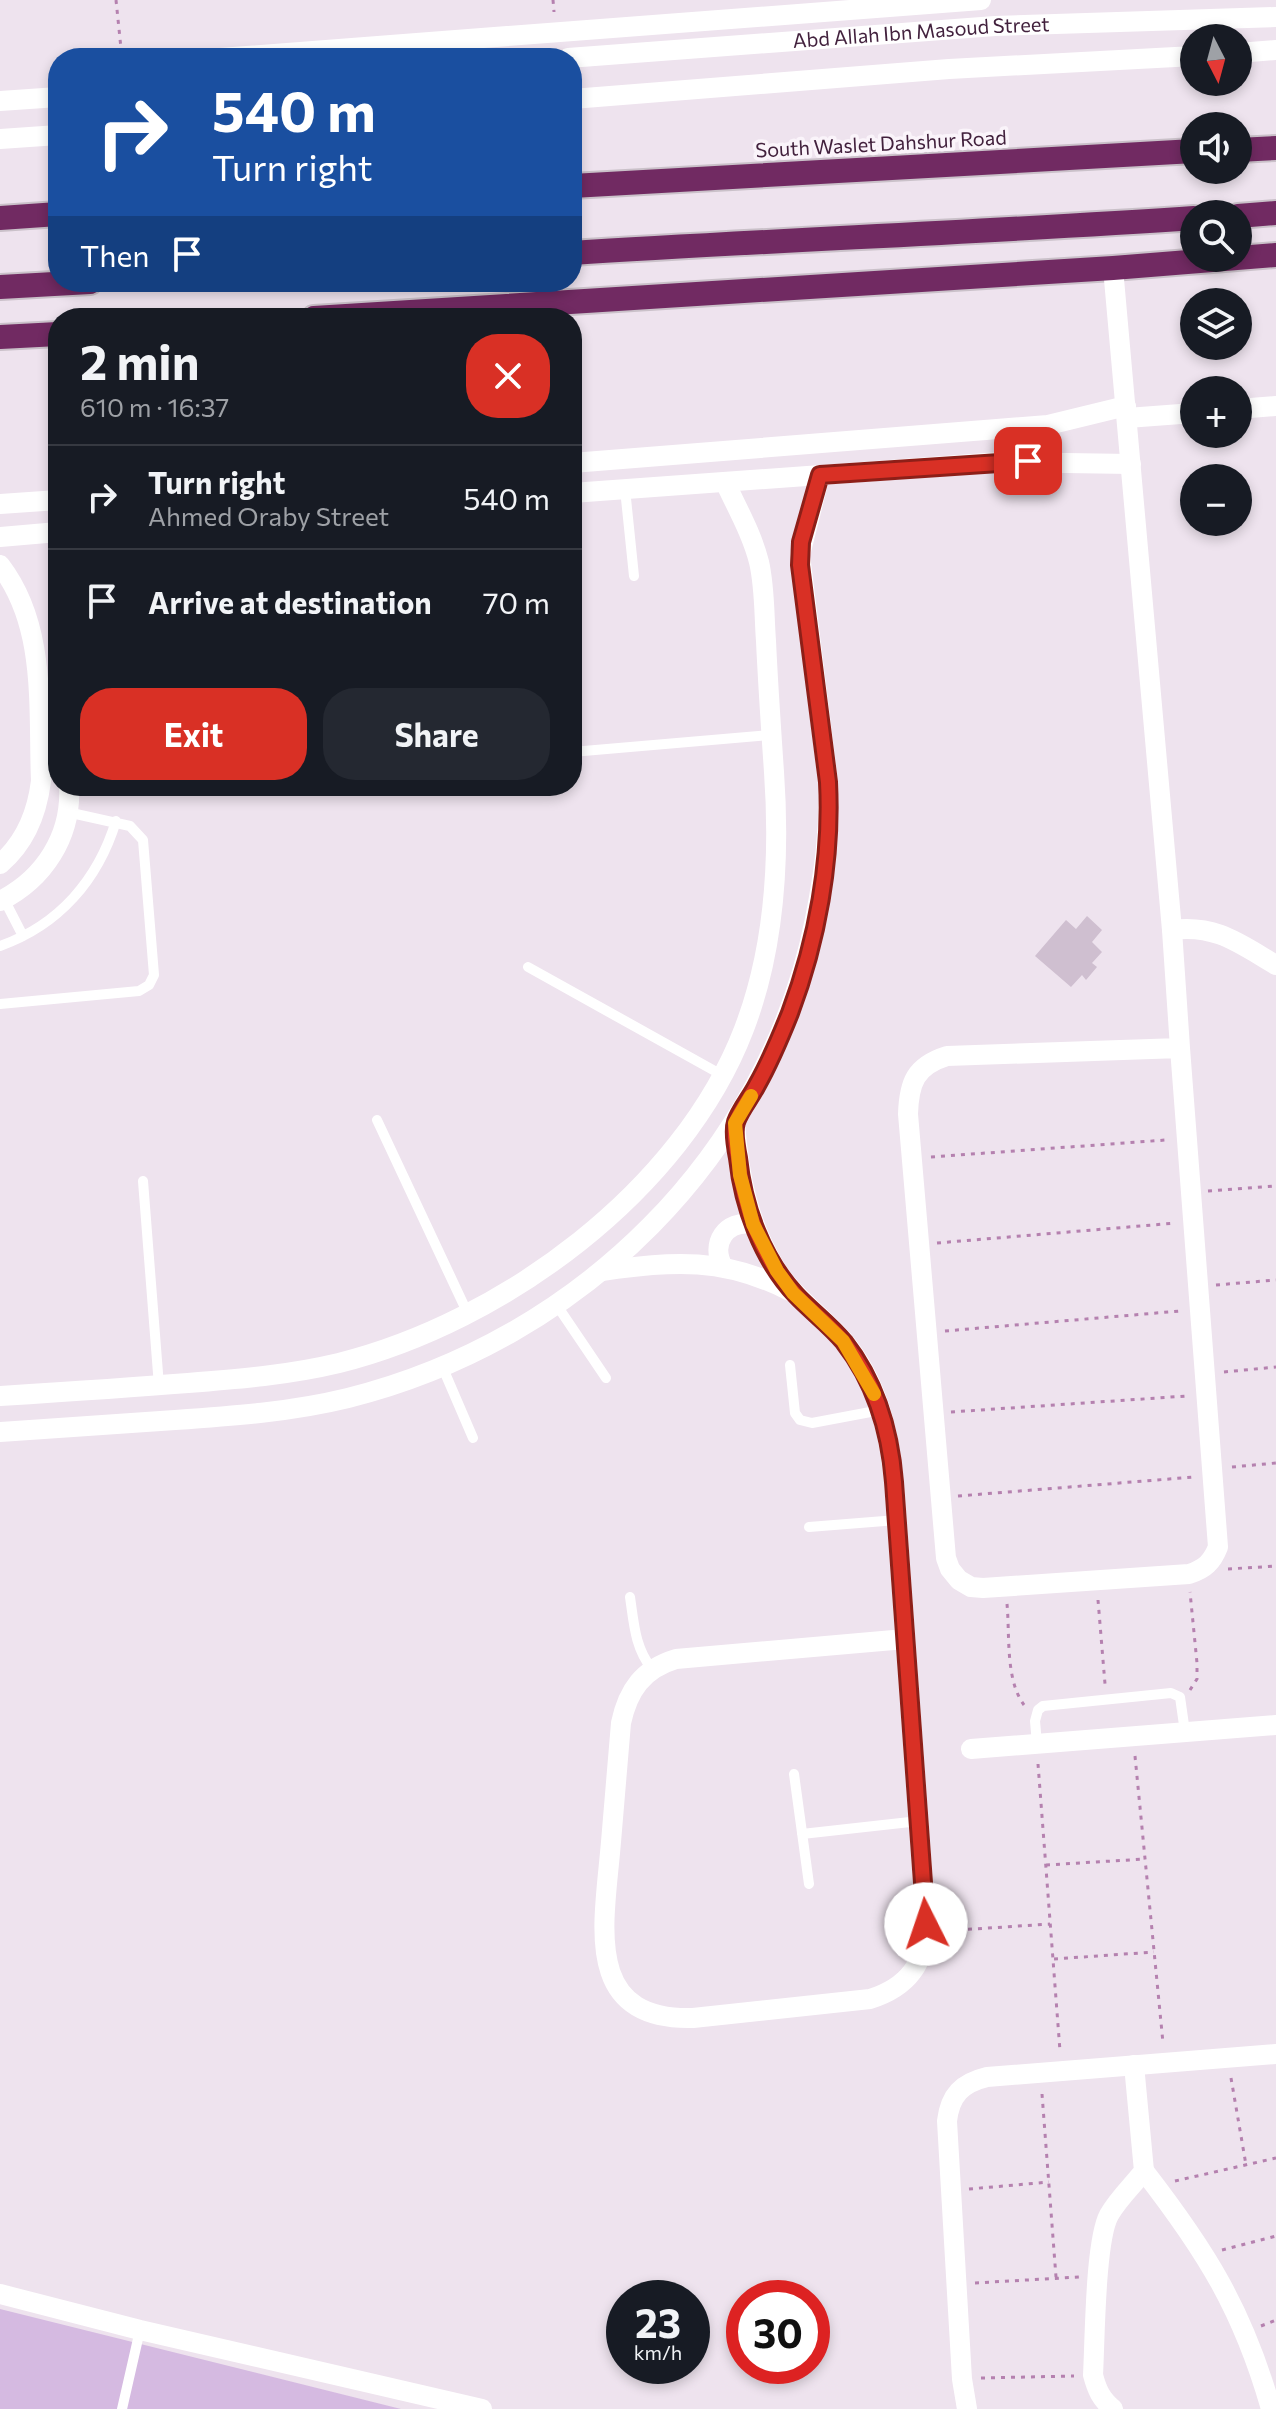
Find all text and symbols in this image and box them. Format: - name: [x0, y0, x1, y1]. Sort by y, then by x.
- street label: Abd Allah Ibn Masoud Street: [792, 11, 1050, 52]
- north arrow: [1180, 24, 1252, 96]
- map controls: [1180, 24, 1252, 536]
- text: 540 m: [212, 75, 376, 144]
- icon: right: [80, 80, 184, 184]
- button: sound: [1180, 112, 1252, 184]
- street label: South Waslet Dahshur Road: [755, 124, 1007, 162]
- text: Turn right: [212, 144, 373, 188]
- button: search: [1180, 200, 1252, 272]
- icon: arrive: [165, 232, 209, 276]
- text: Then: [80, 236, 149, 273]
- button: layers: [1180, 288, 1252, 360]
- text: 2 min: [80, 331, 200, 390]
- button: close: [466, 334, 550, 418]
- button: +: [1180, 376, 1252, 448]
- text: 610 m · 16:37: [80, 391, 229, 422]
- pin: [994, 427, 1062, 495]
- icon: arrive: [1006, 439, 1050, 483]
- text: Turn right: [148, 463, 285, 500]
- button: −: [1180, 464, 1252, 536]
- icon: right: [80, 475, 124, 519]
- text: 540 m: [463, 479, 550, 516]
- text: Ahmed Oraby Street: [148, 500, 389, 531]
- icon: arrive: [80, 579, 124, 623]
- text: Arrive at destination: [148, 583, 432, 620]
- text: 70 m: [483, 583, 550, 620]
- button: Exit: [80, 688, 307, 780]
- button: Share: [323, 688, 550, 780]
- position arrow: [884, 1882, 968, 1966]
- speed limit sign: 30: [726, 2280, 830, 2384]
- text: 23: [635, 2297, 681, 2346]
- text: km/h: [634, 2340, 682, 2364]

